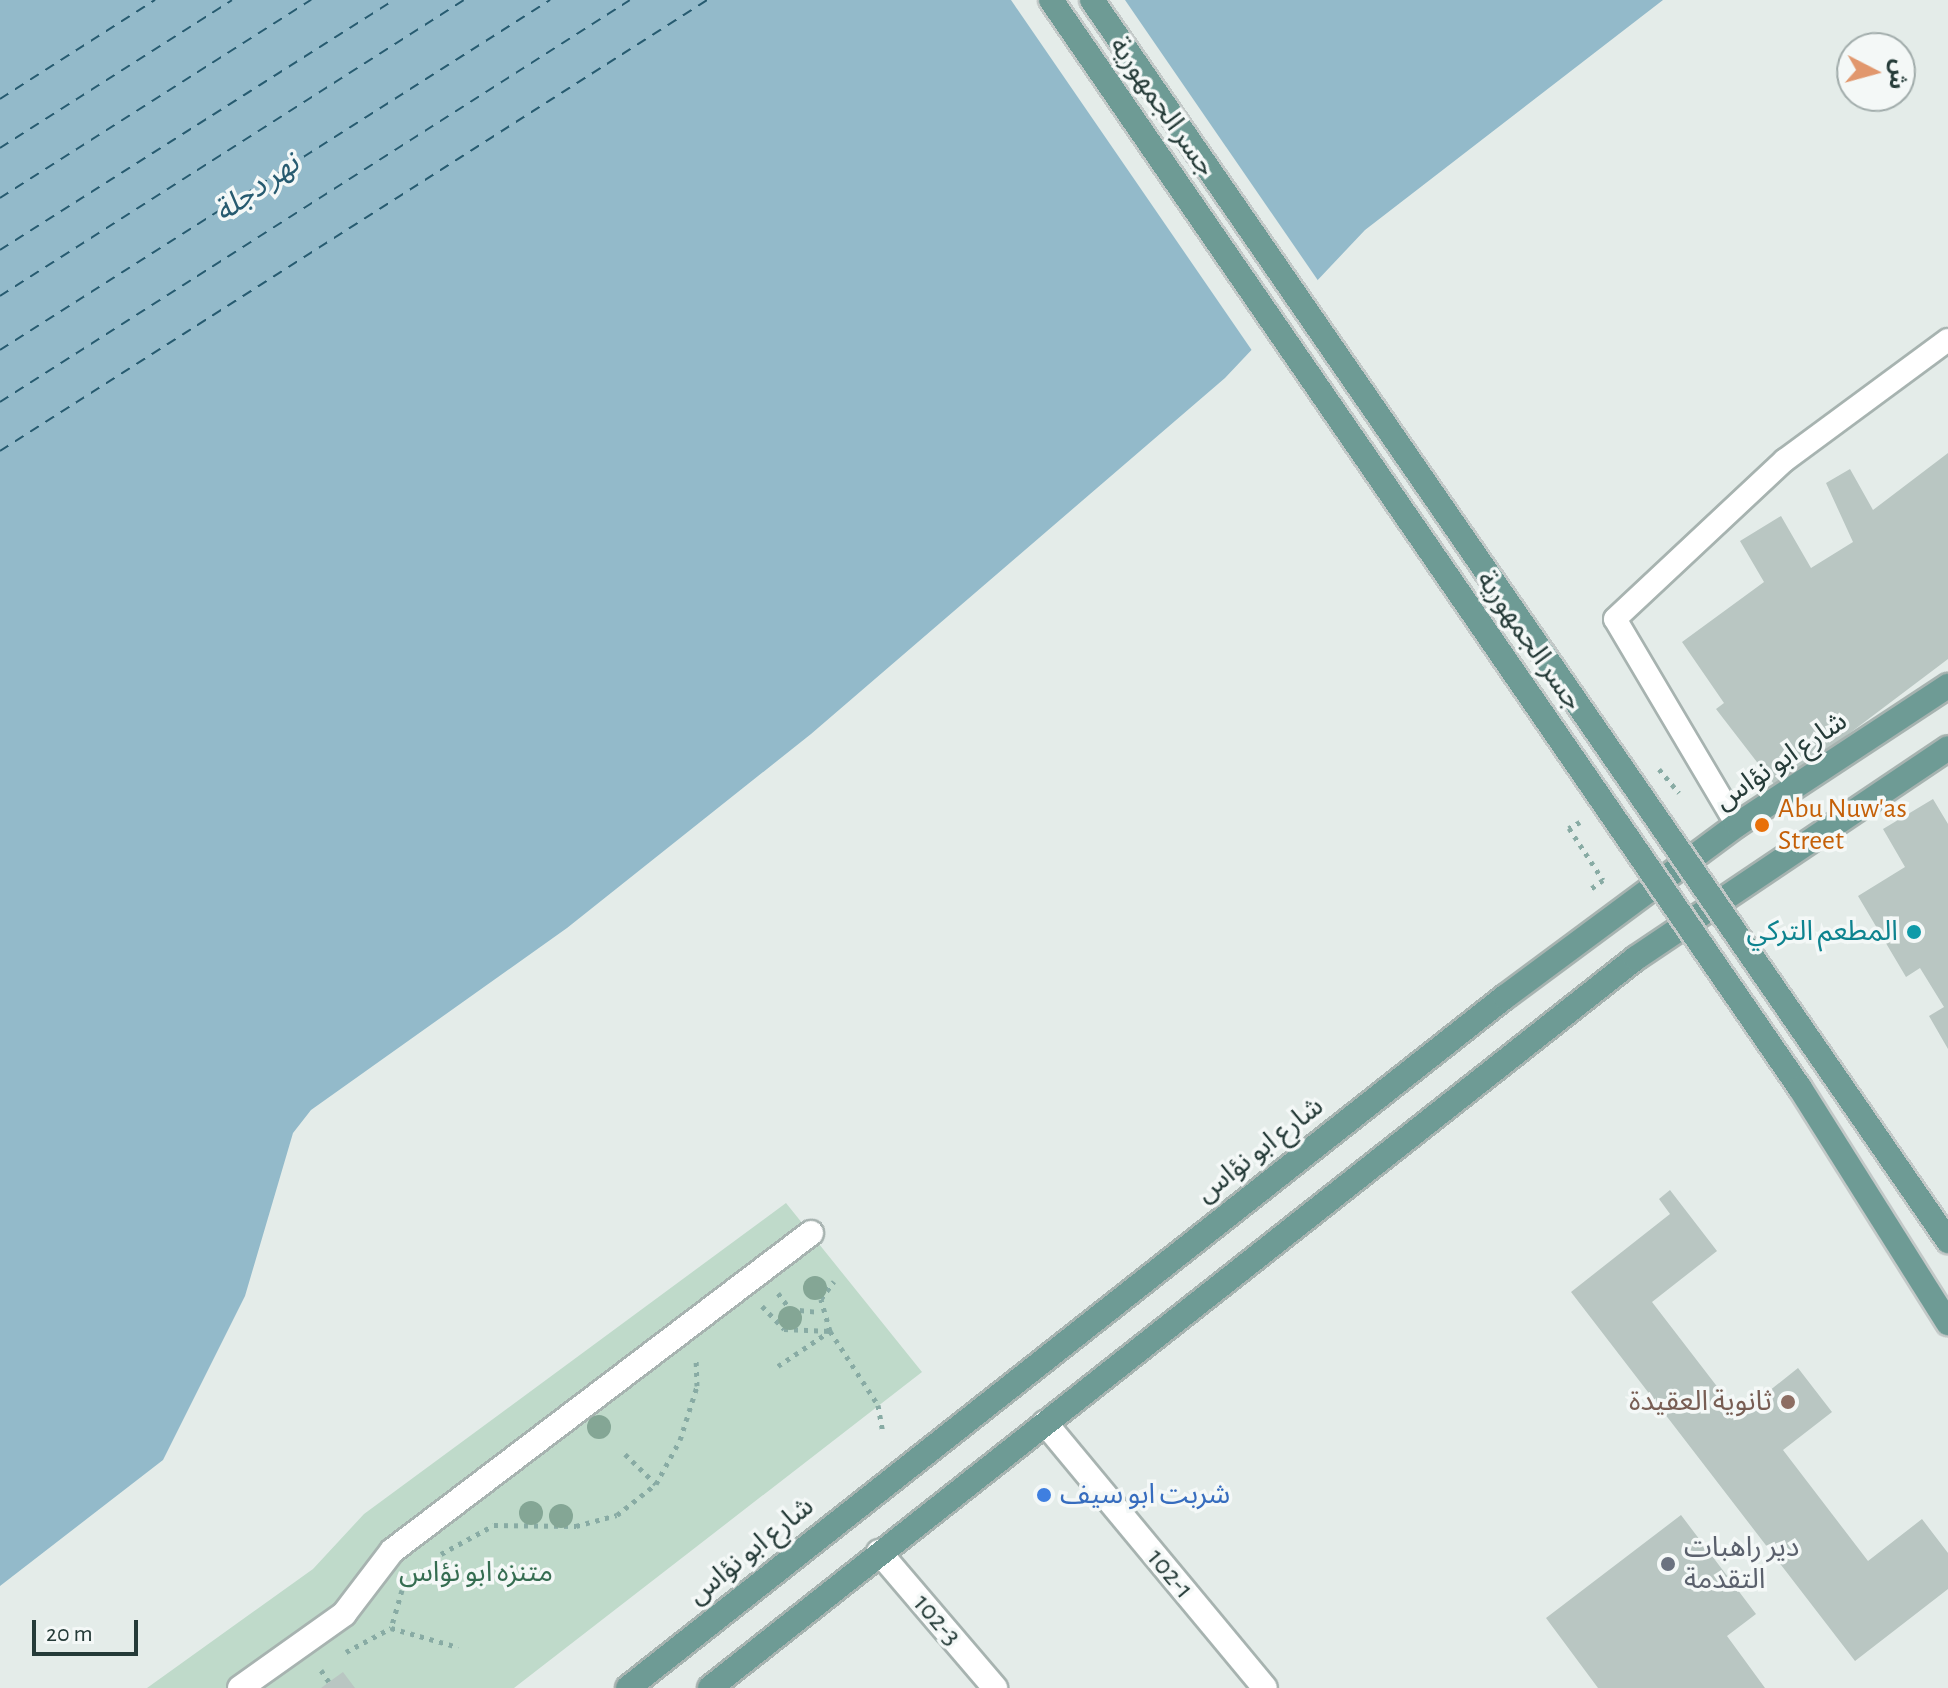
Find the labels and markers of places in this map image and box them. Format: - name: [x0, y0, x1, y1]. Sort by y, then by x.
- place label: Abu Nuw'as Street: [1778, 792, 1907, 858]
- marker: Abu Nuw'as Street: [1753, 816, 1771, 834]
- place label: المطعم التركي: [1747, 915, 1898, 949]
- marker: المطعم التركي: [1905, 923, 1923, 941]
- place label: ثانوية العقيدة: [1629, 1385, 1772, 1419]
- marker: ثانوية العقيدة: [1779, 1393, 1797, 1411]
- place label: شربت ابو سيف: [1060, 1478, 1230, 1512]
- marker: شربت ابو سيف: [1035, 1486, 1053, 1504]
- place label: دير راهبات التقدمة: [1684, 1531, 1799, 1597]
- marker: دير راهبات التقدمة: [1659, 1555, 1677, 1573]

